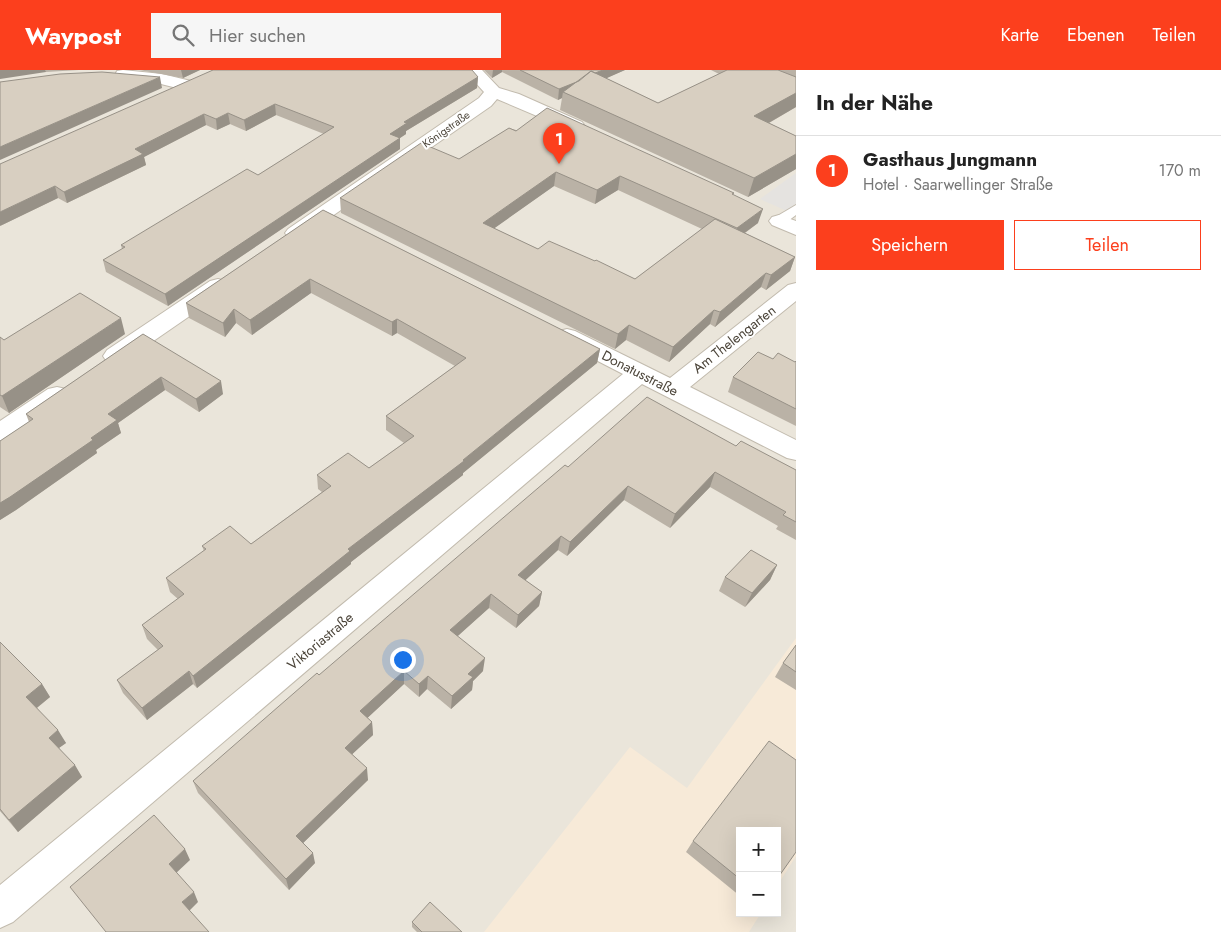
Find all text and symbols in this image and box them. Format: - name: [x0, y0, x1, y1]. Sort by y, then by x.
- search box: [151, 13, 501, 58]
- text: Waypost: [25, 18, 121, 53]
- icon: search: [169, 21, 197, 49]
- text: Hier suchen: [209, 22, 306, 49]
- text: Karte: [1000, 22, 1039, 48]
- text: Ebenen: [1067, 22, 1125, 48]
- text: Teilen: [1153, 22, 1196, 48]
- text: In der Nähe: [816, 88, 933, 118]
- street label: Königstraße: [419, 107, 473, 151]
- pin: 1: [543, 123, 575, 164]
- text: Gasthaus Jungmann: [863, 146, 1037, 173]
- text: 1: [828, 159, 836, 182]
- text: 170 m: [1159, 159, 1201, 182]
- text: Hotel · Saarwellinger Straße: [863, 173, 1053, 196]
- button: Speichern: [816, 220, 1004, 270]
- button: Teilen: [1014, 220, 1201, 270]
- street label: Am Thelengarten: [688, 300, 780, 378]
- street label: Donatusstraße: [598, 345, 682, 401]
- street label: Viktoriastraße: [283, 607, 357, 675]
- your location: [390, 647, 416, 673]
- map controls: [736, 827, 781, 917]
- button: +: [736, 827, 781, 872]
- button: −: [736, 872, 781, 917]

